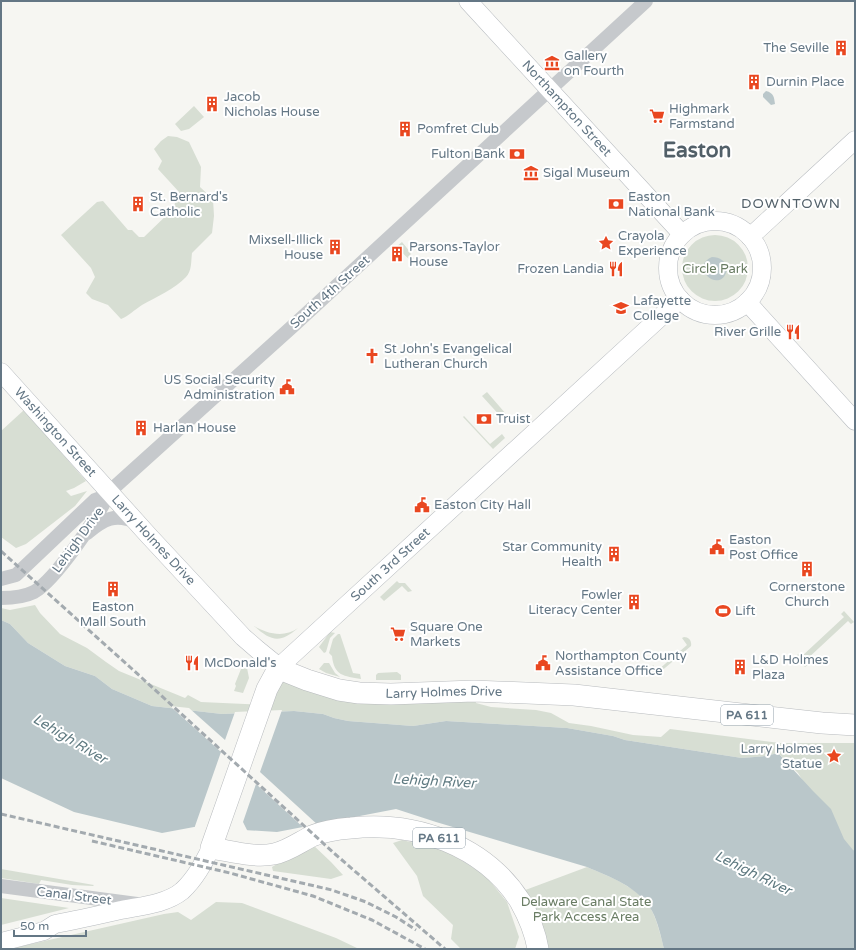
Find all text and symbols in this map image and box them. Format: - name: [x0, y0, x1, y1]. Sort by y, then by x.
- building icon: The Seville: [832, 39, 850, 57]
- place label: The Seville: [763, 40, 829, 56]
- place label: Gallery on Fourth: [564, 48, 624, 79]
- museum icon: Gallery on Fourth: [543, 54, 561, 72]
- street label: Northampton Street: [519, 57, 615, 160]
- building icon: Durnin Place: [745, 73, 763, 91]
- place label: Durnin Place: [766, 74, 844, 90]
- place label: Jacob Nicholas House: [224, 89, 320, 120]
- building icon: Jacob Nicholas House: [203, 95, 221, 113]
- place label: Highmark Farmstand: [669, 101, 735, 132]
- supermarket icon: Highmark Farmstand: [648, 107, 666, 125]
- building icon: Pomfret Club: [396, 120, 414, 138]
- place label: Pomfret Club: [417, 121, 499, 137]
- district label: Easton: [663, 138, 731, 163]
- bank icon: Fulton Bank: [508, 145, 526, 163]
- place label: Fulton Bank: [431, 146, 505, 162]
- museum icon: Sigal Museum: [522, 164, 540, 182]
- place label: Sigal Museum: [543, 165, 630, 181]
- place label: St. Bernard's Catholic: [150, 189, 228, 220]
- place label: Easton National Bank: [628, 189, 715, 220]
- building icon: St. Bernard's Catholic: [129, 195, 147, 213]
- bank icon: Easton National Bank: [607, 195, 625, 213]
- district label: DOWNTOWN: [741, 195, 841, 212]
- place label: Crayola Experience: [618, 228, 687, 259]
- place label: Mixsell-Illick House: [248, 232, 323, 263]
- place icon: Crayola Experience: [597, 234, 615, 252]
- building icon: Mixsell-Illick House: [326, 238, 344, 256]
- place label: Parsons-Taylor House: [409, 239, 500, 270]
- building icon: Parsons-Taylor House: [388, 245, 406, 263]
- street label: South 4th Street: [287, 252, 373, 332]
- restaurant icon: Frozen Landia: [607, 260, 625, 278]
- place label: Frozen Landia: [517, 261, 604, 277]
- park label: Circle Park: [682, 261, 748, 277]
- place label: Lafayette College: [633, 293, 691, 324]
- school or university icon: Lafayette College: [612, 299, 630, 317]
- restaurant icon: River Grille: [784, 323, 802, 341]
- place label: River Grille: [714, 324, 781, 340]
- place label: St John's Evangelical Lutheran Church: [384, 341, 512, 372]
- church icon: St John's Evangelical Lutheran Church: [363, 347, 381, 365]
- place label: US Social Security Administration: [163, 372, 275, 403]
- public building icon: US Social Security Administration: [278, 378, 296, 396]
- street label: Washington Street: [11, 384, 100, 480]
- bank icon: Truist: [475, 410, 493, 428]
- place label: Truist: [496, 411, 530, 427]
- building icon: Harlan House: [132, 419, 150, 437]
- place label: Harlan House: [153, 420, 236, 436]
- street label: Larry Holmes Drive: [108, 492, 199, 589]
- public building icon: Easton City Hall: [413, 496, 431, 514]
- place label: Easton City Hall: [434, 497, 531, 513]
- street label: Lehigh Drive: [49, 504, 107, 576]
- street label: South 3rd Street: [347, 524, 433, 605]
- place label: Easton Post Office: [729, 532, 798, 563]
- public building icon: Easton Post Office: [708, 538, 726, 556]
- place label: Star Community Health: [502, 539, 602, 570]
- building icon: Star Community Health: [605, 545, 623, 563]
- building icon: Cornerstone Church: [798, 560, 816, 578]
- place label: Cornerstone Church: [769, 579, 845, 610]
- building icon: Easton Mall South: [104, 580, 122, 598]
- place label: Fowler Literacy Center: [528, 587, 622, 618]
- building icon: Fowler Literacy Center: [625, 593, 643, 611]
- place label: Easton Mall South: [80, 599, 146, 630]
- sports icon: Lift: [714, 602, 732, 620]
- place label: Lift: [735, 603, 756, 619]
- place label: Square One Markets: [410, 619, 483, 650]
- supermarket icon: Square One Markets: [389, 625, 407, 643]
- place label: Northampton County Assistance Office: [555, 648, 687, 679]
- place label: L&D Holmes Plaza: [752, 652, 828, 683]
- restaurant icon: McDonald's: [183, 654, 201, 672]
- public building icon: Northampton County Assistance Office: [534, 654, 552, 672]
- place label: McDonald's: [204, 655, 277, 671]
- building icon: L&D Holmes Plaza: [731, 658, 749, 676]
- street label: Larry Holmes Drive: [385, 683, 502, 702]
- road number: PA 611: [721, 705, 773, 725]
- water label: Lehigh River: [30, 710, 111, 769]
- place label: Larry Holmes Statue: [741, 741, 822, 772]
- place icon: Larry Holmes Statue: [825, 747, 843, 765]
- water label: Lehigh River: [392, 770, 478, 792]
- road number: PA 611: [413, 828, 465, 848]
- water label: Lehigh River: [712, 847, 796, 900]
- street label: Canal Street: [36, 883, 112, 909]
- park label: Delaware Canal State Park Access Area: [521, 894, 651, 925]
- scale bar: [14, 912, 86, 938]
- text: 50 m: [20, 919, 49, 933]

